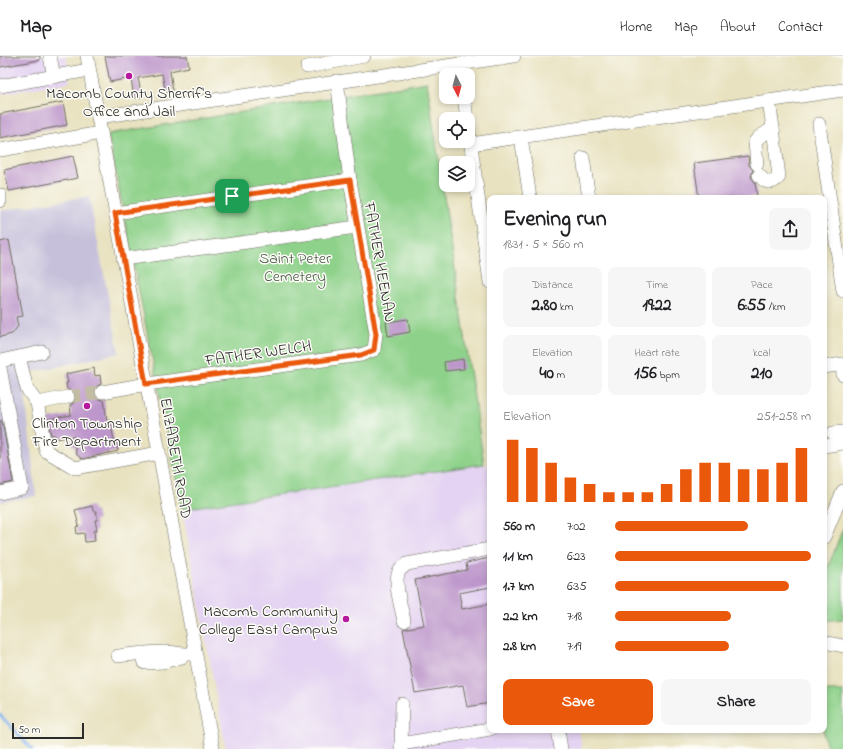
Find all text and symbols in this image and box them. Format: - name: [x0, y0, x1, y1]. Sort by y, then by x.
- text: Map: [20, 14, 52, 41]
- text: Home: [620, 17, 652, 38]
- text: Map: [674, 17, 698, 38]
- text: About: [720, 17, 756, 38]
- text: Contact: [778, 17, 823, 38]
- north arrow: [439, 68, 475, 104]
- map controls: [439, 68, 475, 192]
- marker: Macomb County Sherrif's Office and Jail: [124, 71, 134, 81]
- place label: Macomb County Sherrif's Office and Jail: [46, 82, 212, 124]
- button: locate: [439, 112, 475, 148]
- button: layers: [439, 156, 475, 192]
- pin: [215, 179, 249, 213]
- icon: arrive: [221, 185, 243, 207]
- street label: FATHER HEENAN: [356, 200, 401, 324]
- text: Evening run: [503, 204, 607, 236]
- button: share: [769, 208, 811, 250]
- text: 18:31 · 5 × 560 m: [503, 235, 583, 254]
- park label: Saint Peter Cemetery: [259, 247, 331, 289]
- text: Distance: [532, 277, 573, 293]
- text: Time: [646, 277, 668, 293]
- text: Pace: [751, 277, 772, 293]
- text: 2.80: [531, 293, 557, 318]
- text: 19:22: [643, 293, 671, 318]
- text: 6:55: [738, 293, 766, 318]
- text: km: [557, 299, 573, 315]
- text: /km: [766, 299, 786, 315]
- street label: FATHER WELCH: [202, 335, 313, 373]
- text: Elevation: [532, 345, 573, 361]
- text: Heart rate: [634, 345, 680, 361]
- text: kcal: [753, 345, 770, 361]
- text: 40: [540, 361, 554, 386]
- text: 156: [634, 361, 657, 386]
- text: 210: [751, 361, 772, 386]
- text: m: [554, 367, 565, 383]
- text: bpm: [657, 367, 680, 383]
- street label: ELIZABETH ROAD: [153, 396, 197, 521]
- marker: Clinton Township Fire Department: [82, 401, 92, 411]
- text: Elevation: [503, 407, 551, 426]
- text: 251–258 m: [757, 407, 811, 426]
- place label: Clinton Township Fire Department: [32, 412, 142, 454]
- text: 560 m: [503, 517, 535, 536]
- text: 7:02: [567, 517, 586, 536]
- text: 1.1 km: [503, 547, 533, 566]
- text: 6:23: [567, 547, 586, 566]
- text: 1.7 km: [503, 577, 534, 596]
- text: 6:35: [567, 577, 587, 596]
- place label: Macomb Community College East Campus: [199, 600, 338, 642]
- text: 2.2 km: [503, 607, 538, 626]
- text: 7:18: [567, 607, 582, 626]
- marker: Macomb Community College East Campus: [341, 614, 351, 624]
- text: 2.8 km: [503, 637, 536, 656]
- text: 7:19: [567, 637, 582, 656]
- button: Save: [503, 679, 653, 725]
- button: Share: [661, 679, 811, 725]
- scale bar: [12, 721, 84, 740]
- text: 50 m: [18, 722, 40, 738]

